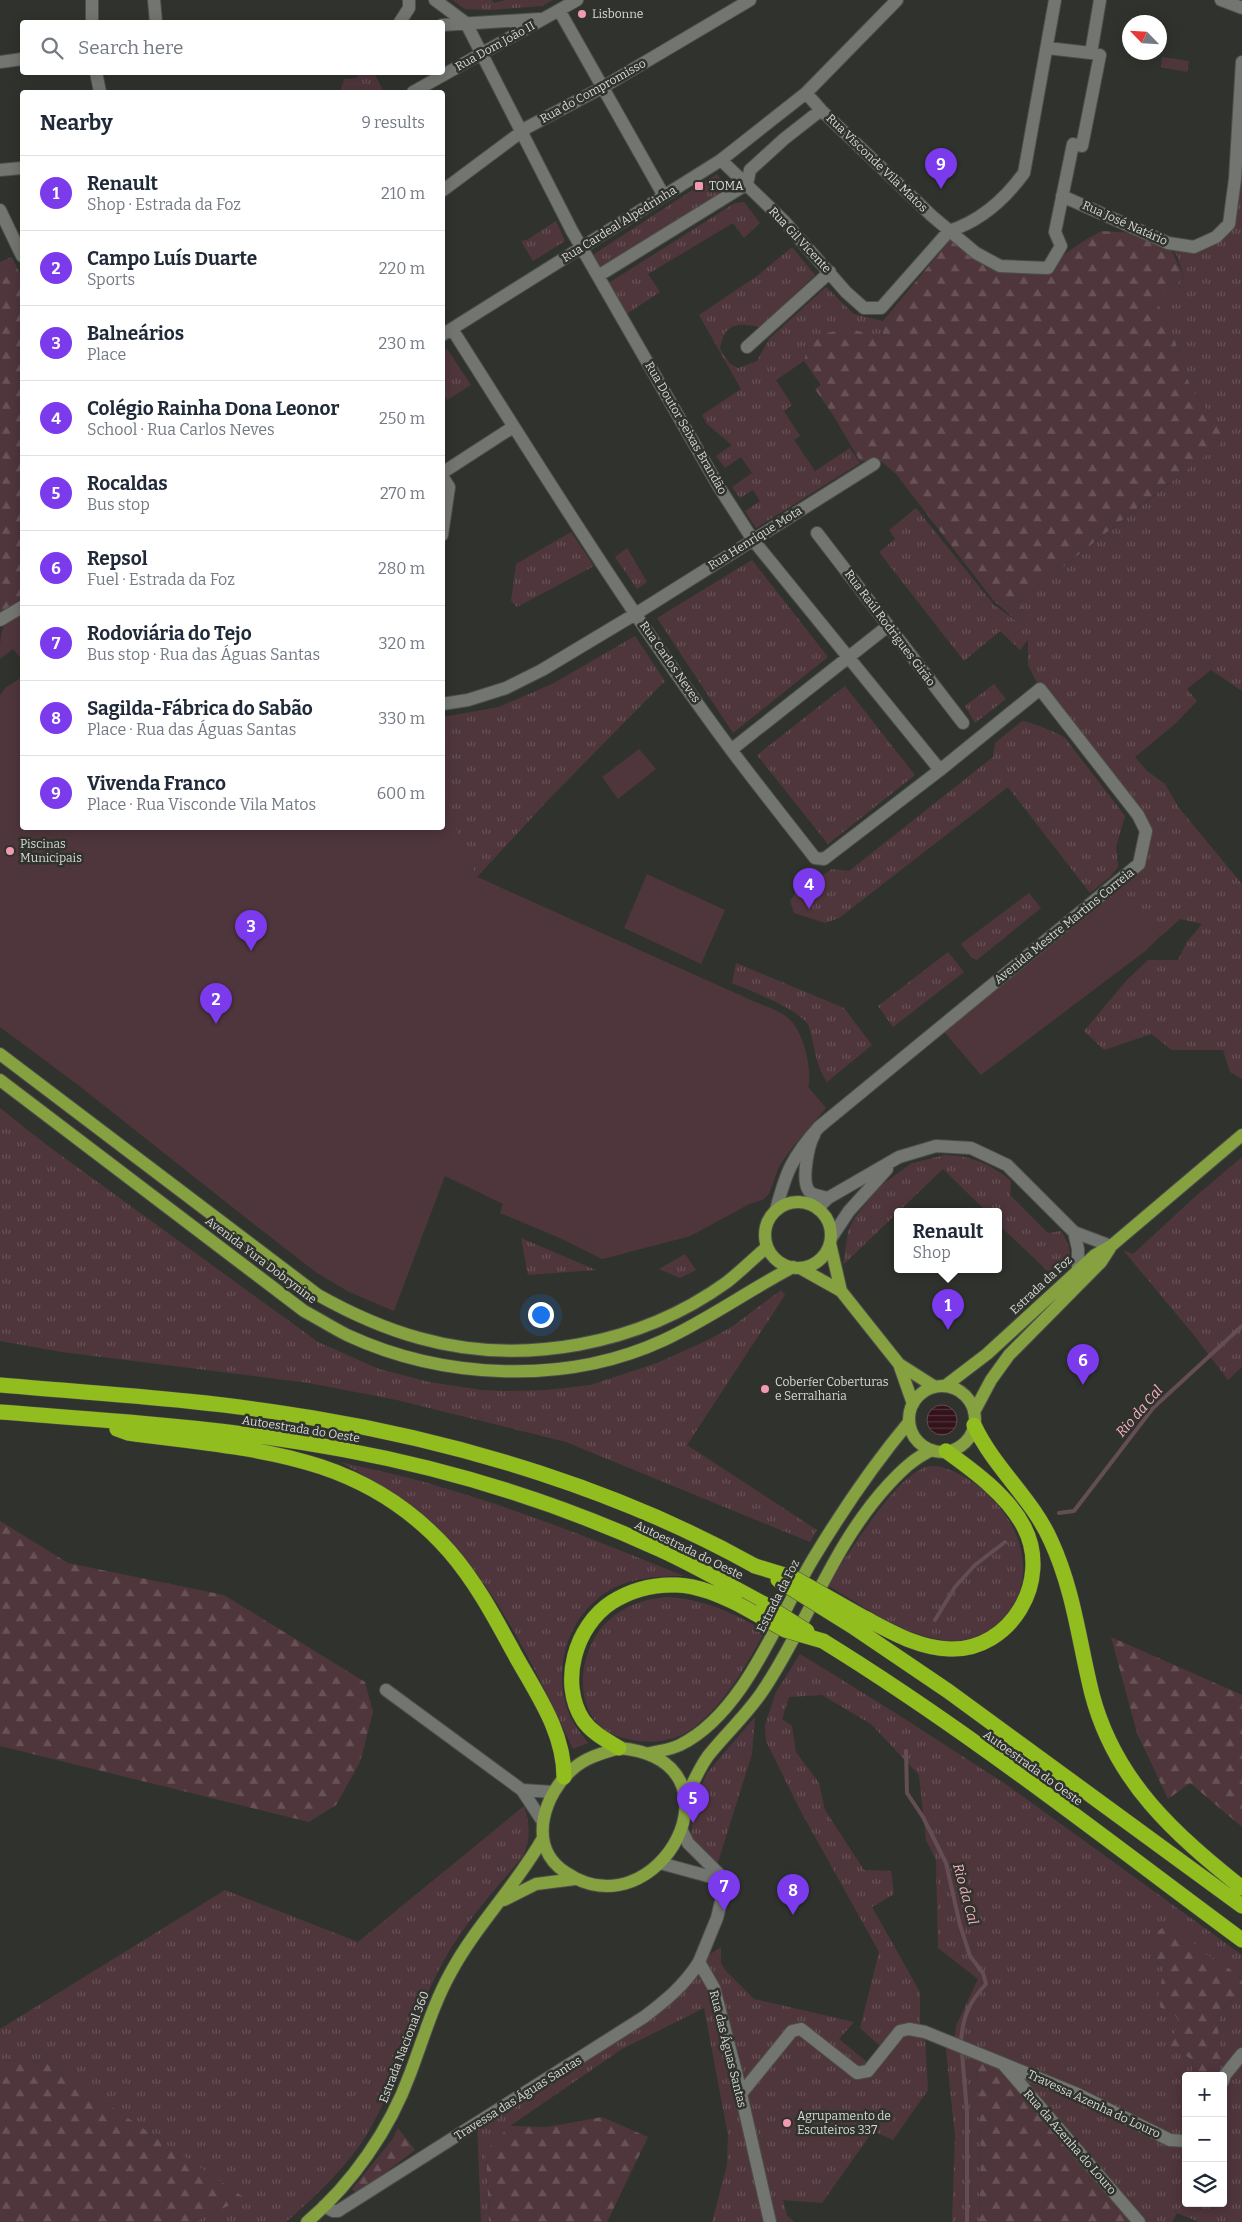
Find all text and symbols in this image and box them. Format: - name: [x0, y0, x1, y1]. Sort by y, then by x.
- place label: Lisbonne: [592, 7, 643, 21]
- marker: Lisbonne: [576, 8, 588, 20]
- north arrow: [1122, 15, 1167, 60]
- street label: Rua Dom João II: [453, 18, 537, 74]
- search box: [20, 20, 445, 75]
- icon: search: [38, 34, 66, 62]
- text: Search here: [78, 36, 183, 59]
- street label: Rua do Compromisso: [538, 56, 648, 126]
- text: Nearby: [40, 110, 113, 136]
- street label: Rua Visconde Vila Matos: [824, 111, 931, 215]
- text: 9 results: [362, 113, 425, 132]
- pin: 9: [925, 148, 957, 189]
- text: Renault: [87, 172, 158, 195]
- place label: TOMA: [709, 179, 744, 193]
- marker: TOMA: [693, 180, 705, 192]
- street label: Rua Cardeal Alpedrinha: [559, 183, 679, 265]
- text: 1: [53, 184, 59, 203]
- text: 210 m: [381, 184, 425, 203]
- text: Shop · Estrada da Foz: [87, 195, 241, 214]
- street label: Rua José Natário: [1080, 198, 1170, 248]
- street label: Rua Gil Vicente: [766, 204, 834, 276]
- text: Campo Luís Duarte: [87, 247, 257, 270]
- text: 2: [51, 259, 61, 278]
- text: 220 m: [379, 259, 425, 278]
- text: Sports: [87, 270, 135, 289]
- text: Balneários: [87, 322, 184, 345]
- text: 3: [51, 334, 61, 353]
- text: 230 m: [378, 334, 425, 353]
- text: Place: [87, 345, 126, 364]
- street label: Rua Doutor Seixas Brandão: [642, 359, 730, 497]
- text: Colégio Rainha Dona Leonor: [87, 397, 339, 420]
- text: 4: [51, 409, 61, 428]
- text: 250 m: [379, 409, 425, 428]
- text: School · Rua Carlos Neves: [87, 420, 275, 439]
- text: Rocaldas: [87, 472, 168, 495]
- text: 5: [52, 484, 60, 503]
- text: 270 m: [380, 484, 425, 503]
- text: Bus stop: [87, 495, 150, 514]
- street label: Rua Henrique Mota: [706, 503, 805, 573]
- text: Repsol: [87, 547, 148, 570]
- text: 6: [51, 559, 61, 578]
- text: 280 m: [378, 559, 425, 578]
- street label: Rua Raúl Rodrigues Girão: [842, 567, 938, 689]
- text: Fuel · Estrada da Foz: [87, 570, 235, 589]
- street label: Rua Carlos Neves: [637, 619, 703, 705]
- text: Rodoviária do Tejo: [87, 622, 252, 645]
- text: 7: [52, 634, 60, 653]
- text: 320 m: [378, 634, 425, 653]
- text: Bus stop · Rua das Águas Santas: [87, 645, 320, 664]
- text: Sagilda-Fábrica do Sabão: [87, 697, 313, 720]
- text: 8: [51, 709, 61, 728]
- text: 330 m: [378, 709, 425, 728]
- text: Place · Rua das Águas Santas: [87, 720, 296, 739]
- text: Vivenda Franco: [87, 772, 226, 795]
- text: 9: [51, 784, 61, 803]
- text: 600 m: [377, 784, 425, 803]
- text: Place · Rua Visconde Vila Matos: [87, 795, 316, 814]
- place label: Piscinas Municipais: [20, 837, 82, 865]
- marker: Piscinas Municipais: [4, 845, 16, 857]
- street label: Avenida Mestre Martins Correia: [991, 865, 1137, 987]
- pin: 4: [793, 868, 825, 909]
- pin: 3: [235, 910, 267, 951]
- pin: 2: [200, 983, 232, 1024]
- popup: [894, 1208, 1002, 1273]
- street label: Avenida Yura Dobrynine: [203, 1214, 319, 1306]
- text: Renault: [912, 1220, 984, 1243]
- text: Shop: [912, 1243, 951, 1262]
- street label: Estrada da Foz: [1007, 1253, 1075, 1317]
- pin: 1: [932, 1289, 964, 1330]
- your location: [528, 1302, 554, 1328]
- pin: 6: [1067, 1344, 1099, 1385]
- place label: Coberfer Coberturas e Serralharia: [775, 1375, 889, 1403]
- water label: Rio da Cal: [1112, 1382, 1166, 1440]
- marker: Coberfer Coberturas e Serralharia: [759, 1383, 771, 1395]
- street label: Autoestrada do Oeste: [241, 1413, 361, 1445]
- street label: Autoestrada do Oeste: [632, 1518, 746, 1582]
- street label: Estrada da Foz: [754, 1557, 802, 1635]
- street label: Autoestrada do Oeste: [981, 1727, 1085, 1809]
- pin: 5: [677, 1782, 709, 1823]
- water label: Rio da Cal: [949, 1862, 982, 1927]
- pin: 7: [708, 1870, 740, 1911]
- pin: 8: [777, 1874, 809, 1915]
- street label: Estrada Nacional 360: [376, 1989, 432, 2105]
- street label: Rua das Águas Santas: [707, 1989, 750, 2109]
- street label: Travessa das Águas Santas: [451, 2052, 584, 2143]
- street label: Travessa Azenha do Louro: [1025, 2067, 1163, 2141]
- map controls: [1182, 2072, 1227, 2207]
- button: +: [1182, 2072, 1227, 2117]
- street label: Rua da Azenha do Louro: [1021, 2087, 1119, 2197]
- place label: Agrupamento de Escuteiros 337: [797, 2109, 891, 2137]
- marker: Agrupamento de Escuteiros 337: [781, 2117, 793, 2129]
- button: −: [1182, 2117, 1227, 2162]
- button: layers: [1182, 2162, 1227, 2207]

